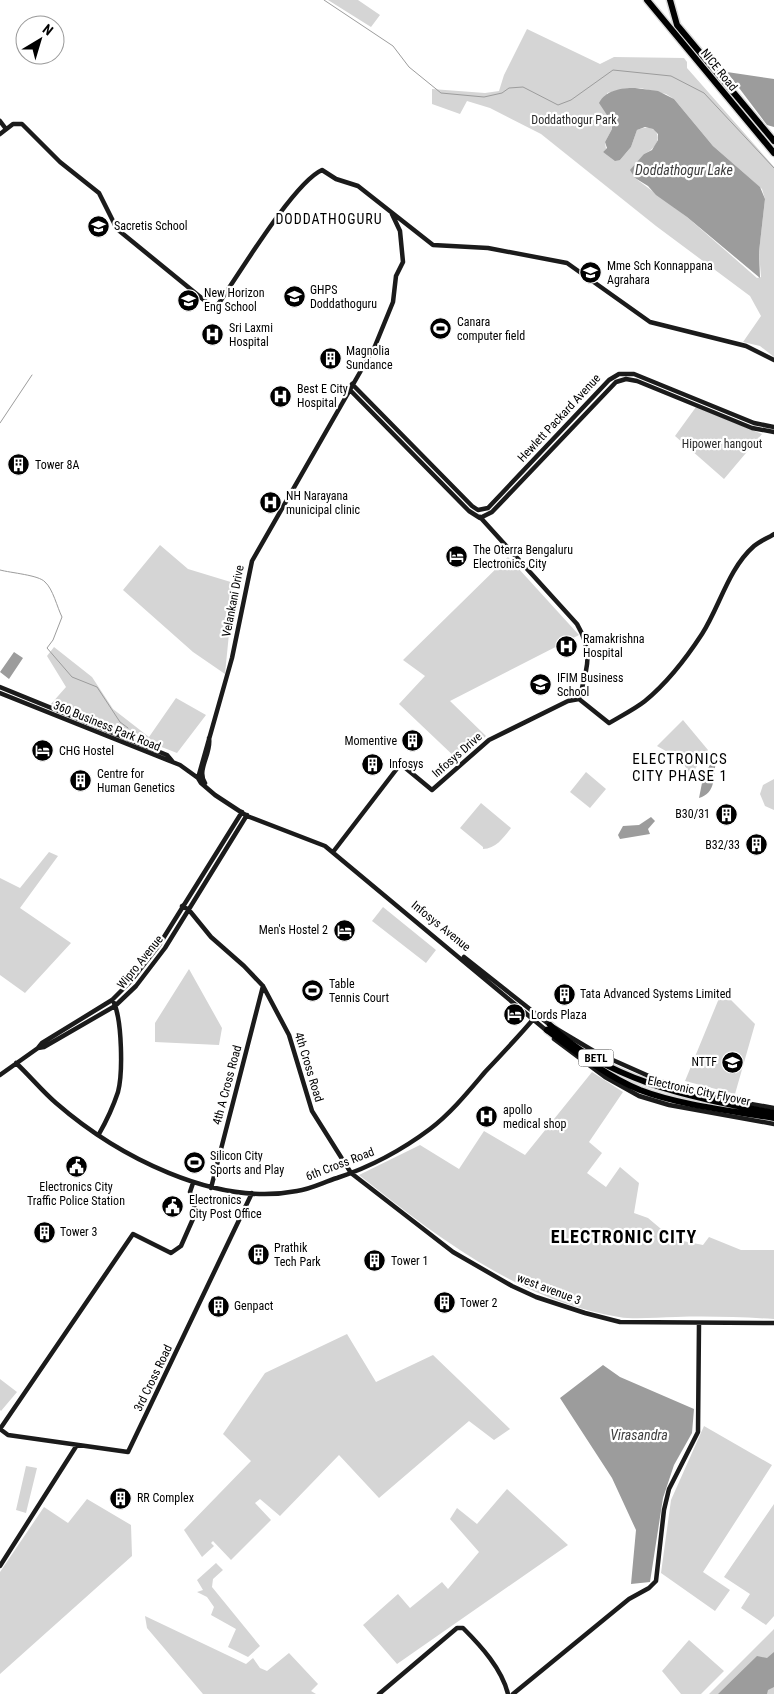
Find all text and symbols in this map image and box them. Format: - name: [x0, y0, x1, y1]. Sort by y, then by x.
- north arrow: [15, 15, 65, 65]
- text: N: [40, 21, 56, 39]
- street label: NICE Road: [698, 46, 740, 94]
- park label: Doddathogur Park: [531, 113, 617, 127]
- water label: Doddathogur Lake: [635, 162, 733, 178]
- district label: DODDATHOGURU: [275, 211, 383, 227]
- school or university icon: Sacretis School: [86, 214, 110, 238]
- place label: Sacretis School: [114, 219, 188, 233]
- place label: Mme Sch Konnappana Agrahara: [607, 259, 713, 287]
- school or university icon: Mme Sch Konnappana Agrahara: [579, 261, 603, 285]
- place label: GHPS Doddathoguru: [310, 283, 377, 311]
- school or university icon: GHPS Doddathoguru: [282, 285, 306, 309]
- place label: New Horizon Eng School: [204, 286, 265, 314]
- school or university icon: New Horizon Eng School: [176, 288, 200, 312]
- place label: Canara computer field: [457, 315, 525, 343]
- sports icon: Canara computer field: [429, 317, 453, 341]
- place label: Sri Laxmi Hospital: [229, 321, 273, 349]
- hospital icon: Sri Laxmi Hospital: [201, 323, 225, 347]
- place label: Magnolia Sundance: [346, 344, 393, 372]
- building icon: Magnolia Sundance: [318, 346, 342, 370]
- street label: Hewlett Packard Avenue: [515, 371, 604, 465]
- place label: Best E City Hospital: [297, 382, 348, 410]
- hospital icon: Best E City Hospital: [269, 384, 293, 408]
- park label: Hipower hangout: [682, 437, 763, 451]
- building icon: Tower 8A: [7, 453, 31, 477]
- place label: Tower 8A: [35, 458, 79, 472]
- place label: NH Narayana municipal clinic: [286, 489, 360, 517]
- hospital icon: NH Narayana municipal clinic: [258, 491, 282, 515]
- place label: The Oterra Bengaluru Electronics City: [473, 543, 573, 571]
- hotel icon: The Oterra Bengaluru Electronics City: [445, 545, 469, 569]
- street label: Velankani Drive: [219, 564, 247, 638]
- place label: Ramakrishna Hospital: [583, 632, 645, 660]
- hospital icon: Ramakrishna Hospital: [555, 634, 579, 658]
- place label: IFIM Business School: [557, 671, 624, 699]
- school or university icon: IFIM Business School: [529, 673, 553, 697]
- street label: 360 Business Park Road: [51, 698, 163, 754]
- building icon: Momentive: [401, 729, 425, 753]
- street label: Infosys Drive: [429, 729, 485, 780]
- place label: Momentive: [344, 734, 397, 748]
- hotel icon: CHG Hostel: [31, 739, 55, 763]
- place label: CHG Hostel: [59, 744, 114, 758]
- district label: ELECTRONICS CITY PHASE 1: [632, 750, 728, 785]
- building icon: Infosys: [361, 752, 385, 776]
- place label: Infosys: [389, 757, 424, 771]
- place label: Centre for Human Genetics: [97, 767, 175, 795]
- building icon: Centre for Human Genetics: [69, 769, 93, 793]
- building icon: B30/31: [714, 802, 738, 826]
- place label: B30/31: [675, 807, 710, 821]
- building icon: B32/33: [744, 833, 768, 857]
- place label: B32/33: [705, 838, 740, 852]
- street label: Infosys Avenue: [409, 898, 474, 954]
- hotel icon: Men's Hostel 2: [332, 918, 356, 942]
- place label: Men's Hostel 2: [259, 923, 328, 937]
- street label: Wipro Avenue: [114, 932, 166, 992]
- place label: Table Tennis Court: [329, 977, 389, 1005]
- sports icon: Table Tennis Court: [301, 979, 325, 1003]
- building icon: Tata Advanced Systems Limited: [552, 982, 576, 1006]
- place label: Tata Advanced Systems Limited: [580, 987, 731, 1001]
- hotel icon: Lords Plaza: [503, 1003, 527, 1027]
- place label: Lords Plaza: [531, 1008, 587, 1022]
- street label: 4th Cross Road: [292, 1030, 326, 1104]
- street label: 4th A Cross Road: [210, 1044, 244, 1126]
- road number: BETL: [578, 1050, 614, 1066]
- school or university icon: NTTF: [721, 1050, 745, 1074]
- place label: NTTF: [691, 1055, 717, 1069]
- street label: Electronic City Flyover: [646, 1073, 752, 1109]
- place label: apollo medical shop: [503, 1103, 566, 1131]
- hospital icon: apollo medical shop: [475, 1105, 499, 1129]
- street label: 6th Cross Road: [304, 1145, 376, 1183]
- place label: Silicon City Sports and Play: [210, 1149, 284, 1177]
- sports icon: Silicon City Sports and Play: [182, 1151, 206, 1175]
- public building icon: Electronics City Traffic Police Station: [64, 1154, 88, 1178]
- place label: Electronics City Traffic Police Station: [27, 1180, 125, 1208]
- place label: Electronics City Post Office: [189, 1193, 262, 1221]
- public building icon: Electronics City Post Office: [161, 1195, 185, 1219]
- building icon: Tower 3: [32, 1220, 56, 1244]
- place label: Tower 3: [60, 1225, 98, 1239]
- district label: ELECTRONIC CITY: [551, 1226, 697, 1247]
- place label: Prathik Tech Park: [274, 1241, 321, 1269]
- building icon: Prathik Tech Park: [246, 1243, 270, 1267]
- building icon: Tower 1: [363, 1249, 387, 1273]
- place label: Tower 1: [391, 1254, 428, 1268]
- street label: west avenue 3: [515, 1270, 583, 1308]
- building icon: Tower 2: [432, 1291, 456, 1315]
- building icon: Genpact: [206, 1294, 230, 1318]
- place label: Tower 2: [460, 1296, 498, 1310]
- place label: Genpact: [234, 1299, 274, 1313]
- street label: 3rd Cross Road: [131, 1342, 175, 1414]
- water label: Virasandra: [610, 1427, 668, 1443]
- building icon: RR Complex: [109, 1486, 133, 1510]
- place label: RR Complex: [137, 1491, 194, 1505]

